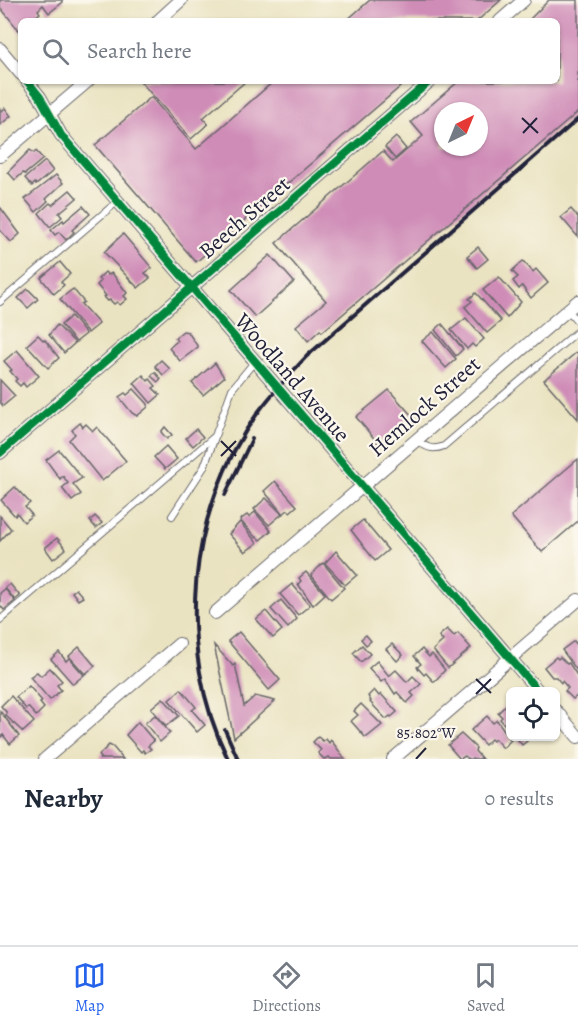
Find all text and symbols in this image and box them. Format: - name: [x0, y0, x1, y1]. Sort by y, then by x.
- search box: [18, 18, 560, 84]
- icon: search: [39, 35, 72, 68]
- text: Search here: [87, 36, 192, 66]
- north arrow: [434, 102, 488, 156]
- street label: Beech Street: [192, 170, 297, 266]
- street label: Woodland Avenue: [227, 306, 357, 449]
- street label: Hemlock Street: [362, 350, 487, 464]
- map controls: [506, 687, 560, 741]
- button: locate: [506, 687, 560, 741]
- text: 85.802°W: [396, 723, 456, 743]
- text: Nearby: [24, 781, 103, 816]
- text: 0 results: [485, 785, 554, 812]
- tab: Map: [73, 959, 106, 1017]
- tab: Directions: [252, 959, 321, 1017]
- tab: Saved: [467, 959, 505, 1017]

